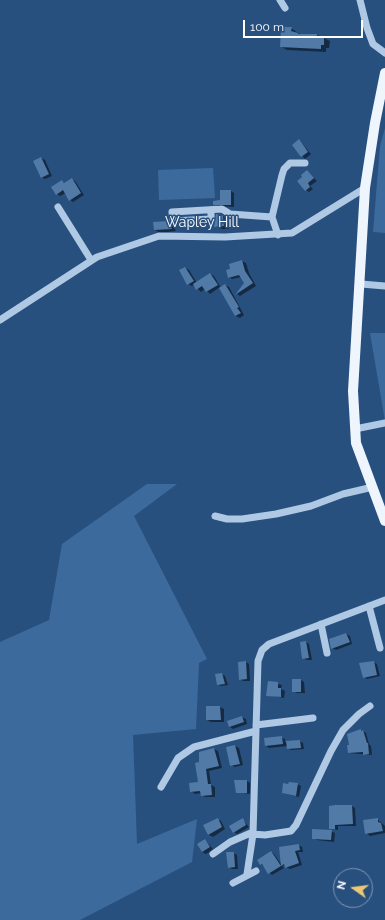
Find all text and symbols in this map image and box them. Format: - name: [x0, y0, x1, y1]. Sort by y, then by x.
- scale bar: [245, 12, 365, 38]
- text: 100 m: [250, 20, 284, 34]
- street label: Wapley Hill: [165, 215, 239, 231]
- north arrow: [333, 868, 373, 908]
- text: N: [335, 880, 349, 891]

